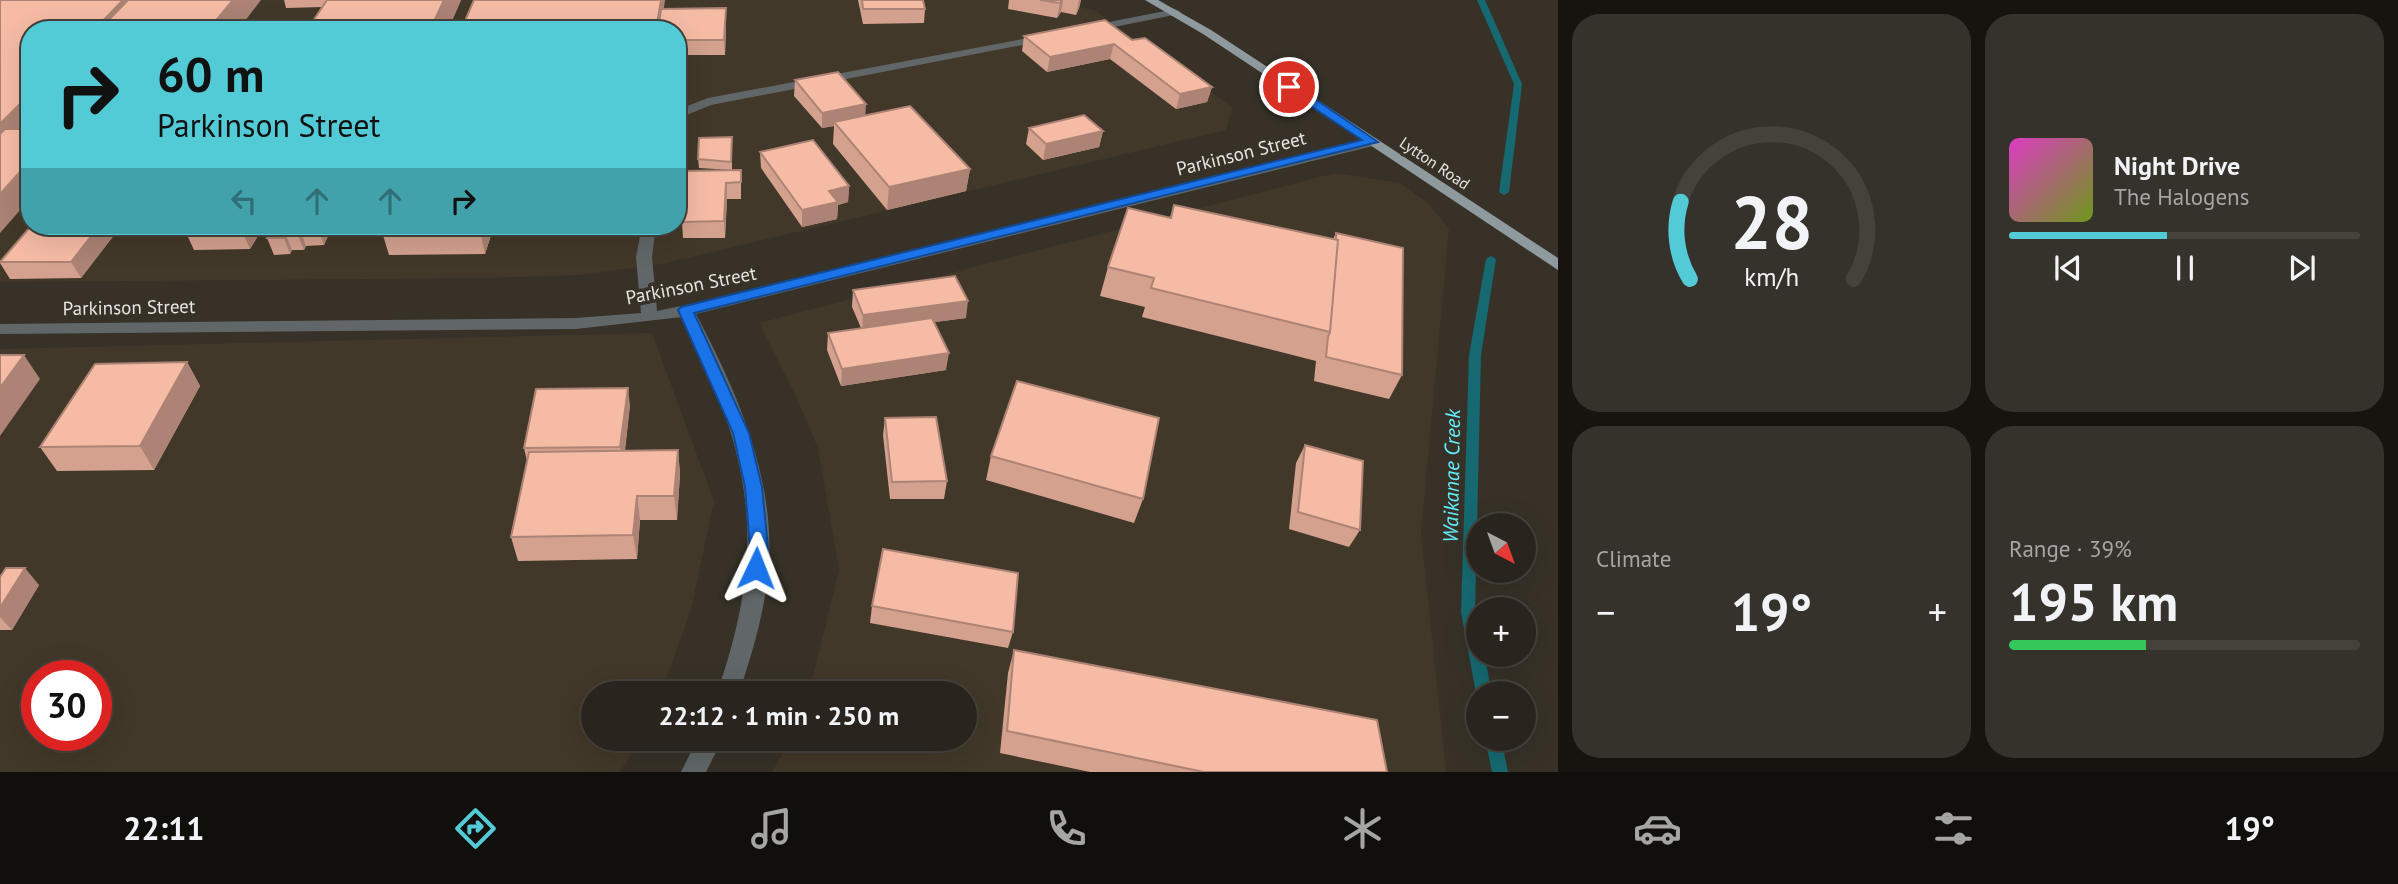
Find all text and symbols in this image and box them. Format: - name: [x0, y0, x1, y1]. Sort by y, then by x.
- text: 60 m: [157, 42, 264, 106]
- icon: right: [42, 49, 133, 140]
- pin: [1259, 57, 1319, 117]
- icon: arrive: [1270, 68, 1308, 106]
- text: Parkinson Street: [157, 104, 380, 146]
- street label: Parkinson Street: [1174, 125, 1309, 181]
- street label: Lytton Road: [1396, 132, 1474, 194]
- text: Night Drive: [2114, 149, 2240, 182]
- text: 28: [1730, 175, 1813, 269]
- icon: left: [225, 182, 263, 220]
- icon: ahead: [298, 182, 336, 220]
- icon: ahead: [371, 182, 409, 220]
- icon: right: [444, 182, 482, 220]
- text: The Halogens: [2114, 182, 2249, 211]
- icon: previous: [2049, 249, 2087, 287]
- icon: pause: [2166, 249, 2204, 287]
- icon: next: [2283, 249, 2321, 287]
- street label: Parkinson Street: [624, 260, 759, 309]
- text: km/h: [1744, 261, 1799, 293]
- street label: Parkinson Street: [62, 294, 196, 320]
- water label: Waikanae Creek: [1437, 407, 1466, 543]
- north arrow: [1466, 513, 1536, 583]
- map controls: [1466, 513, 1536, 751]
- position arrow: [719, 531, 793, 605]
- text: Range · 39%: [2009, 534, 2132, 563]
- text: Climate: [1596, 544, 1671, 573]
- text: 195 km: [2009, 568, 2178, 635]
- text: 19°: [1731, 578, 1812, 645]
- text: −: [1596, 587, 1615, 636]
- text: +: [1928, 587, 1947, 636]
- button: +: [1466, 597, 1536, 667]
- speed limit sign: 30: [21, 660, 112, 751]
- button: −: [1466, 681, 1536, 751]
- text: 22:12 · 1 min · 250 m: [659, 699, 899, 732]
- icon: directions: [451, 804, 500, 853]
- icon: music: [747, 804, 796, 853]
- icon: phone: [1042, 804, 1091, 853]
- icon: climate: [1338, 804, 1387, 853]
- icon: car: [1633, 804, 1682, 853]
- icon: filters: [1929, 804, 1978, 853]
- text: 22:11: [123, 807, 204, 849]
- text: 19°: [2224, 807, 2275, 849]

